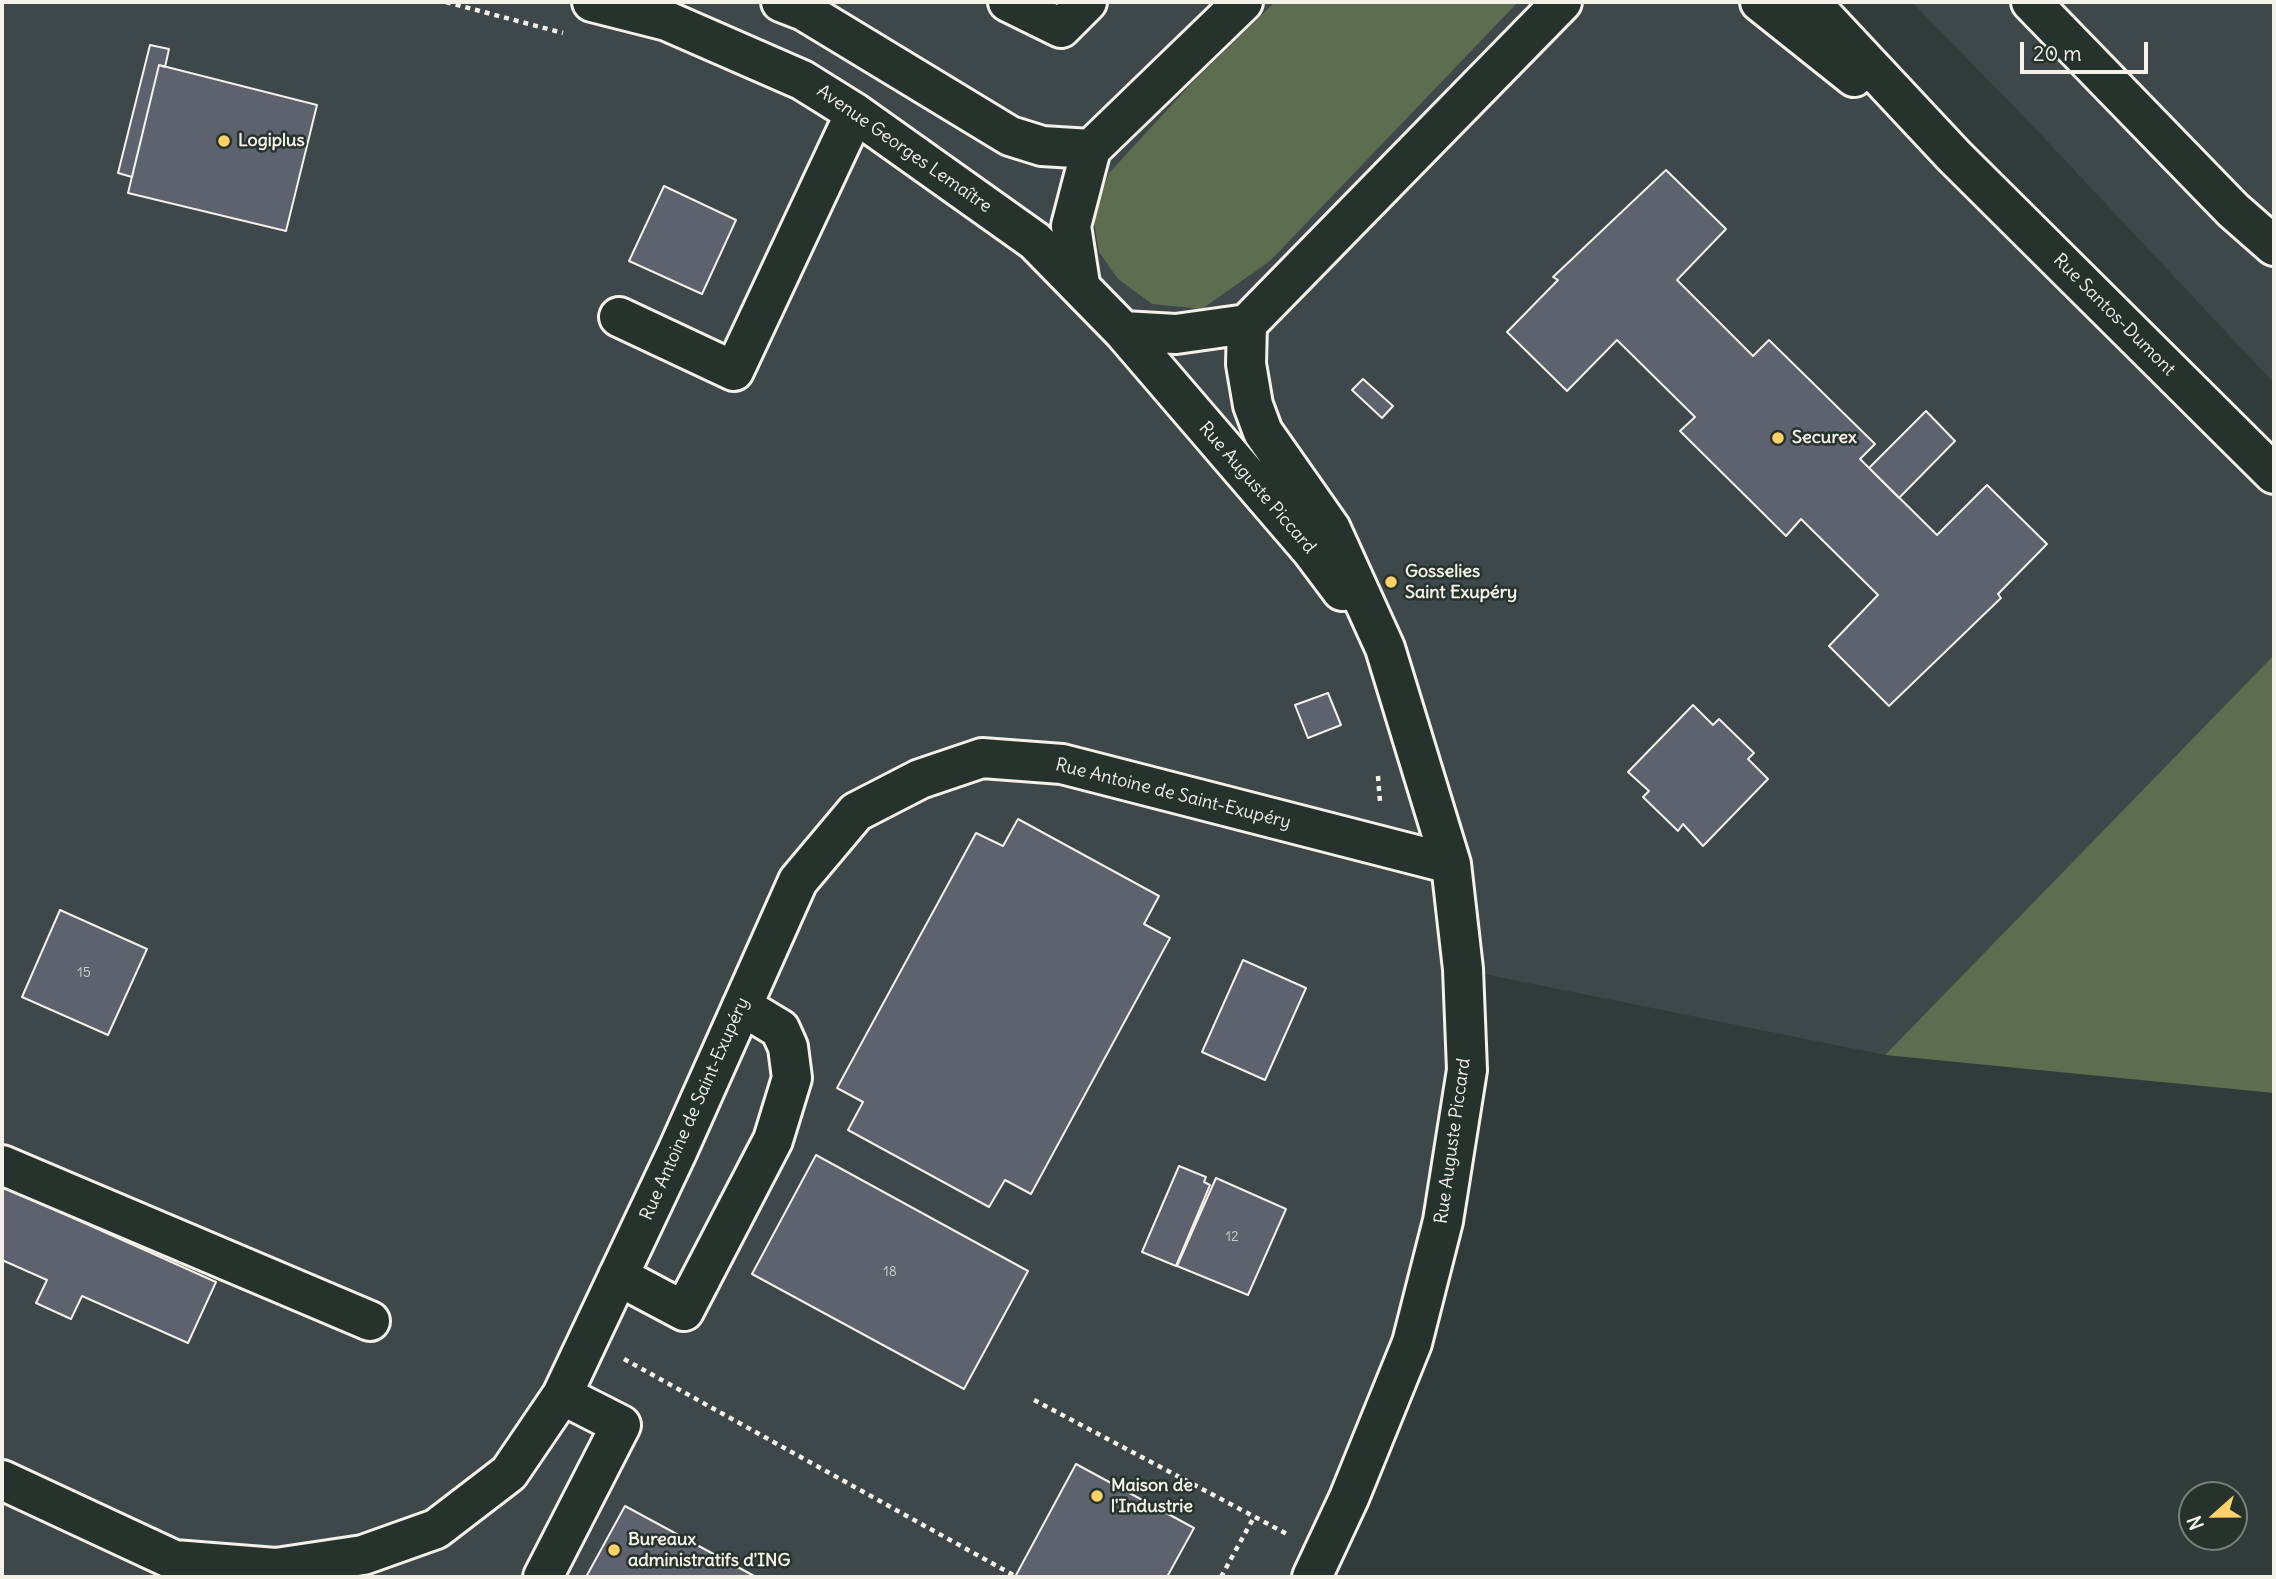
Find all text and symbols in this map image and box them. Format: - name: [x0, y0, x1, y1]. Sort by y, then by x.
- scale bar: [2024, 28, 2152, 72]
- text: 20 m: [2033, 40, 2082, 67]
- street label: Avenue Georges Lemaître: [812, 80, 996, 218]
- place label: Logiplus: [238, 130, 305, 152]
- marker: Logiplus: [216, 133, 232, 149]
- street label: Rue Santos-Dumont: [2048, 249, 2180, 381]
- street label: Rue Auguste Piccard: [1194, 418, 1320, 558]
- place label: Securex: [1792, 427, 1857, 449]
- marker: Securex: [1770, 430, 1786, 446]
- place label: Gosselies Saint Exupéry: [1405, 561, 1517, 604]
- marker: Gosselies Saint Exupéry: [1383, 574, 1399, 590]
- street label: Rue Antoine de Saint-Exupéry: [1053, 754, 1293, 834]
- house number: 15: [77, 965, 91, 981]
- street label: Rue Antoine de Saint-Exupéry: [636, 994, 754, 1224]
- street label: Rue Auguste Piccard: [1431, 1057, 1475, 1225]
- house number: 12: [1225, 1229, 1239, 1245]
- house number: 18: [883, 1264, 897, 1280]
- place label: Maison de l'Industrie: [1111, 1475, 1193, 1518]
- north arrow: [2178, 1481, 2248, 1551]
- marker: Maison de l'Industrie: [1089, 1488, 1105, 1504]
- text: N: [2182, 1512, 2209, 1533]
- place label: Bureaux administratifs d'ING: [628, 1529, 790, 1572]
- marker: Bureaux administratifs d'ING: [606, 1542, 622, 1558]

